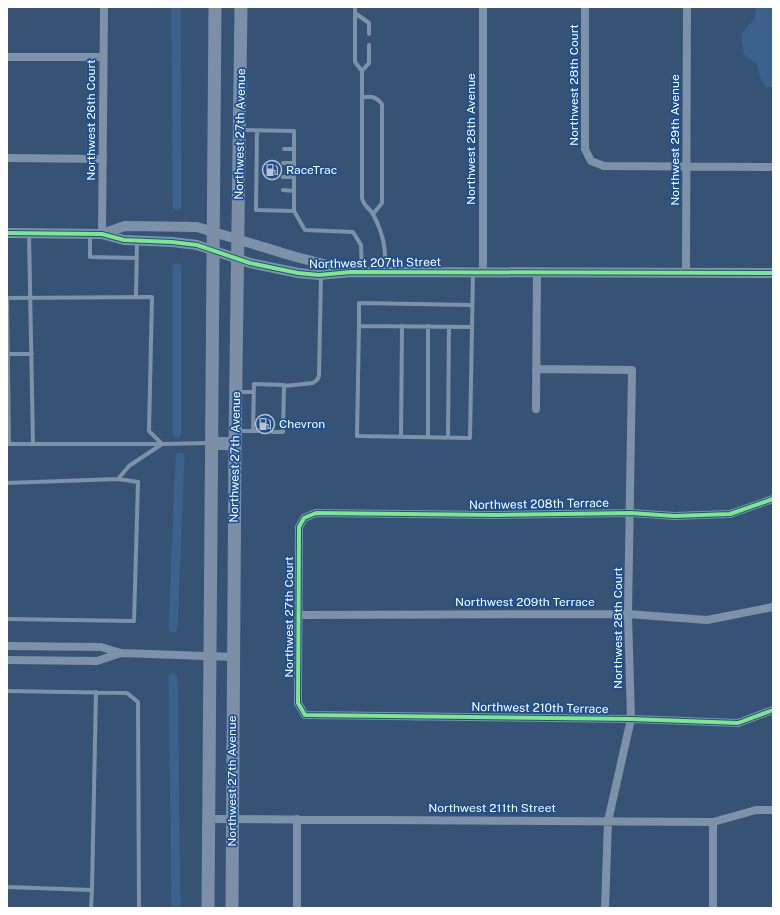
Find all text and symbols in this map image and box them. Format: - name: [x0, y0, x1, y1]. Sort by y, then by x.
- street label: Northwest 28th Court: [567, 24, 581, 146]
- street label: Northwest 26th Court: [84, 59, 98, 181]
- street label: Northwest 27th Avenue: [232, 68, 248, 200]
- street label: Northwest 28th Avenue: [464, 73, 478, 205]
- street label: Northwest 29th Avenue: [668, 74, 682, 206]
- fuel station icon: RaceTrac: [261, 159, 283, 181]
- place label: RaceTrac: [286, 163, 337, 177]
- street label: Northwest 207th Street: [309, 255, 442, 271]
- street label: Northwest 27th Avenue: [227, 391, 243, 523]
- fuel station icon: Chevron: [254, 413, 276, 435]
- place label: Chevron: [279, 417, 325, 431]
- street label: Northwest 208th Terrace: [469, 496, 609, 512]
- street label: Northwest 27th Court: [282, 556, 296, 678]
- street label: Northwest 28th Court: [611, 567, 625, 689]
- street label: Northwest 209th Terrace: [455, 595, 595, 609]
- street label: Northwest 210th Terrace: [471, 700, 609, 716]
- street label: Northwest 27th Avenue: [225, 715, 239, 847]
- street label: Northwest 211th Street: [428, 801, 556, 815]

